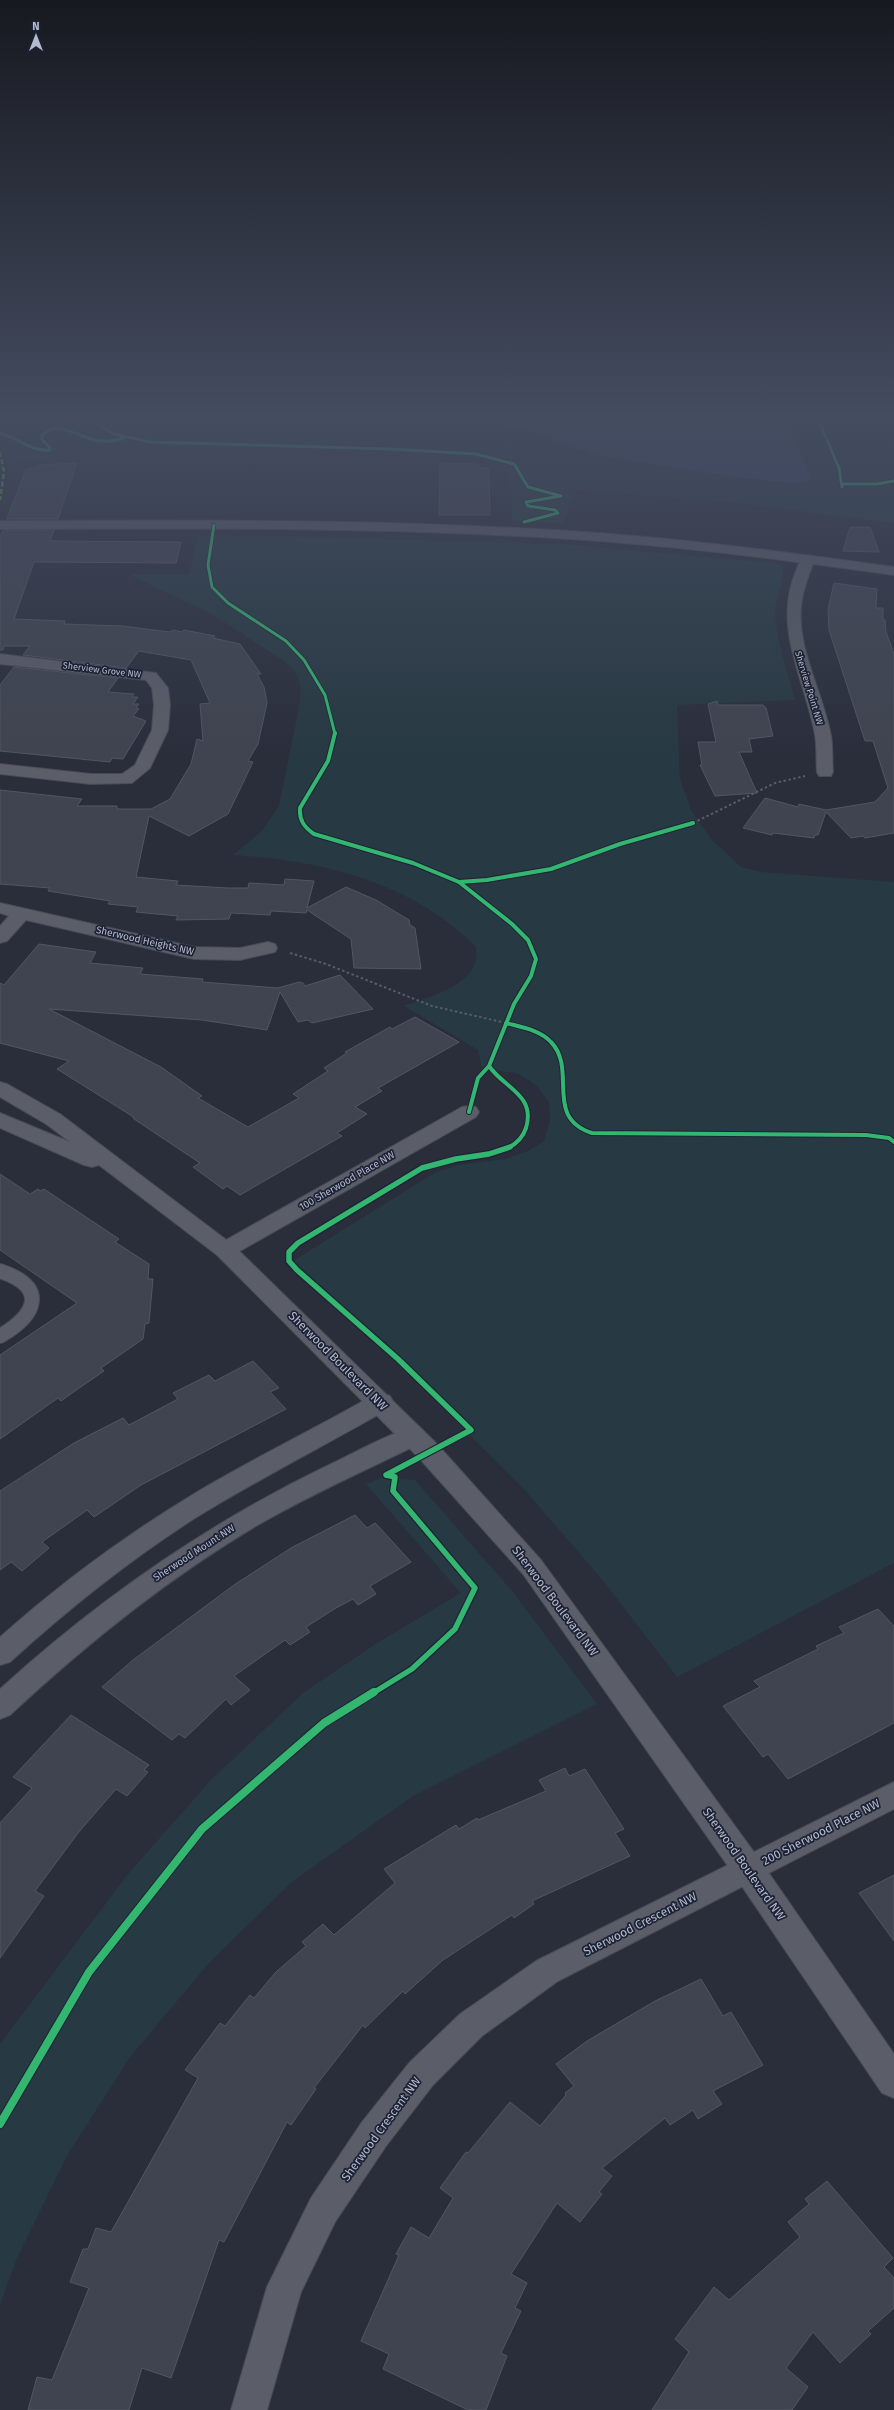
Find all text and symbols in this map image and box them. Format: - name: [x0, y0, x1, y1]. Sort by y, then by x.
- north arrow: [16, 16, 56, 56]
- text: N: [32, 20, 40, 33]
- street label: Sherview Point NW: [793, 650, 825, 727]
- street label: Sherview Grove NW: [62, 660, 142, 680]
- street label: Sherwood Heights NW: [95, 924, 196, 958]
- street label: 100 Sherwood Place NW: [297, 1148, 397, 1213]
- street label: Sherwood Boulevard NW: [286, 1309, 390, 1413]
- street label: Sherwood Mount NW: [151, 1522, 238, 1584]
- street label: Sherwood Boulevard NW: [509, 1543, 601, 1659]
- street label: 200 Sherwood Place NW: [760, 1796, 882, 1868]
- street label: Sherwood Boulevard NW: [700, 1805, 788, 1923]
- street label: Sherwood Crescent NW: [581, 1889, 699, 1959]
- street label: Sherwood Crescent NW: [338, 2074, 424, 2184]

